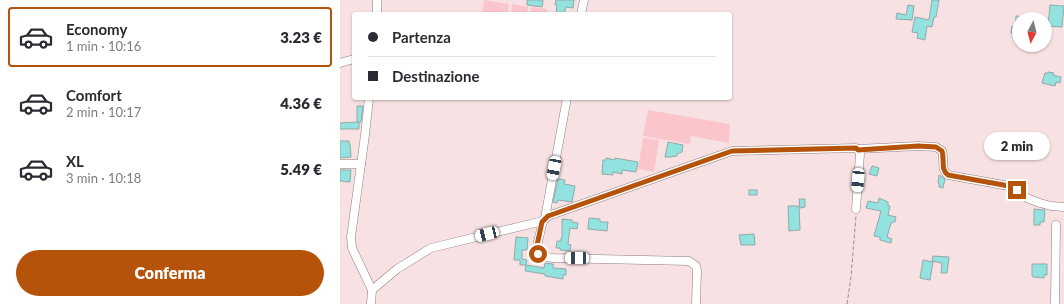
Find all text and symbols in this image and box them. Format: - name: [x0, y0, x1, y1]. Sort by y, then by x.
- north arrow: [1012, 12, 1052, 52]
- map controls: [1012, 12, 1052, 52]
- icon: car: [18, 19, 54, 55]
- text: Economy: [66, 20, 127, 38]
- text: 3.23 €: [280, 28, 322, 46]
- text: Partenza: [392, 28, 451, 46]
- text: 1 min · 10:16: [66, 38, 141, 54]
- text: Destinazione: [392, 67, 479, 85]
- icon: car: [18, 85, 54, 121]
- text: Comfort: [66, 86, 122, 104]
- text: 4.36 €: [280, 94, 322, 112]
- text: 2 min · 10:17: [66, 104, 141, 120]
- callout: 2 min: [984, 132, 1050, 160]
- text: 2 min: [1001, 138, 1033, 154]
- icon: car: [18, 151, 54, 187]
- text: XL: [66, 152, 84, 170]
- car: [546, 155, 562, 181]
- text: 5.49 €: [280, 160, 322, 178]
- car: [851, 168, 865, 192]
- text: 3 min · 10:18: [66, 170, 141, 186]
- route end: [1008, 181, 1026, 199]
- car: [474, 225, 500, 243]
- route start: [529, 245, 547, 263]
- button: Conferma: [16, 250, 324, 296]
- car: [565, 252, 589, 264]

